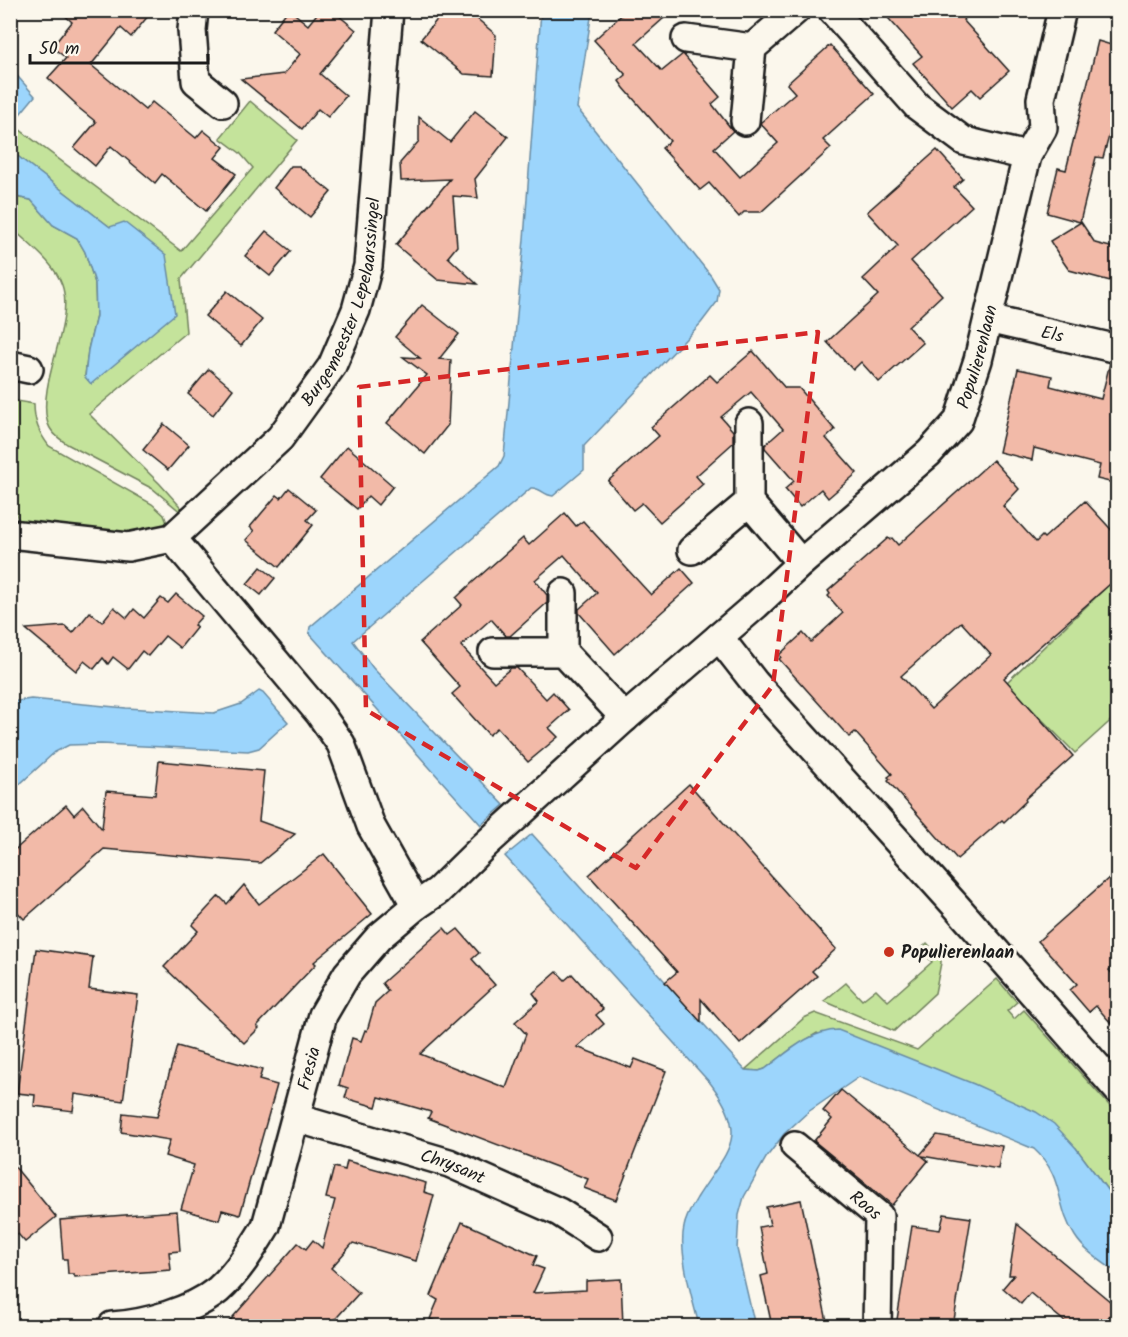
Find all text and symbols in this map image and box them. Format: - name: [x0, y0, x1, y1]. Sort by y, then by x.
- scale bar: [30, 27, 208, 65]
- text: 50 m: [39, 35, 79, 64]
- street label: Burgemeester Lepelaarssingel: [294, 196, 390, 413]
- street label: Populierenlaan: [950, 302, 1007, 413]
- street label: Els: [1038, 319, 1067, 352]
- place label: Populierenlaan: [901, 939, 1014, 968]
- marker: Populierenlaan: [882, 945, 896, 959]
- street label: Fresia: [290, 1044, 330, 1094]
- street label: Chrysant: [416, 1142, 490, 1194]
- street label: Roos: [842, 1184, 888, 1228]

